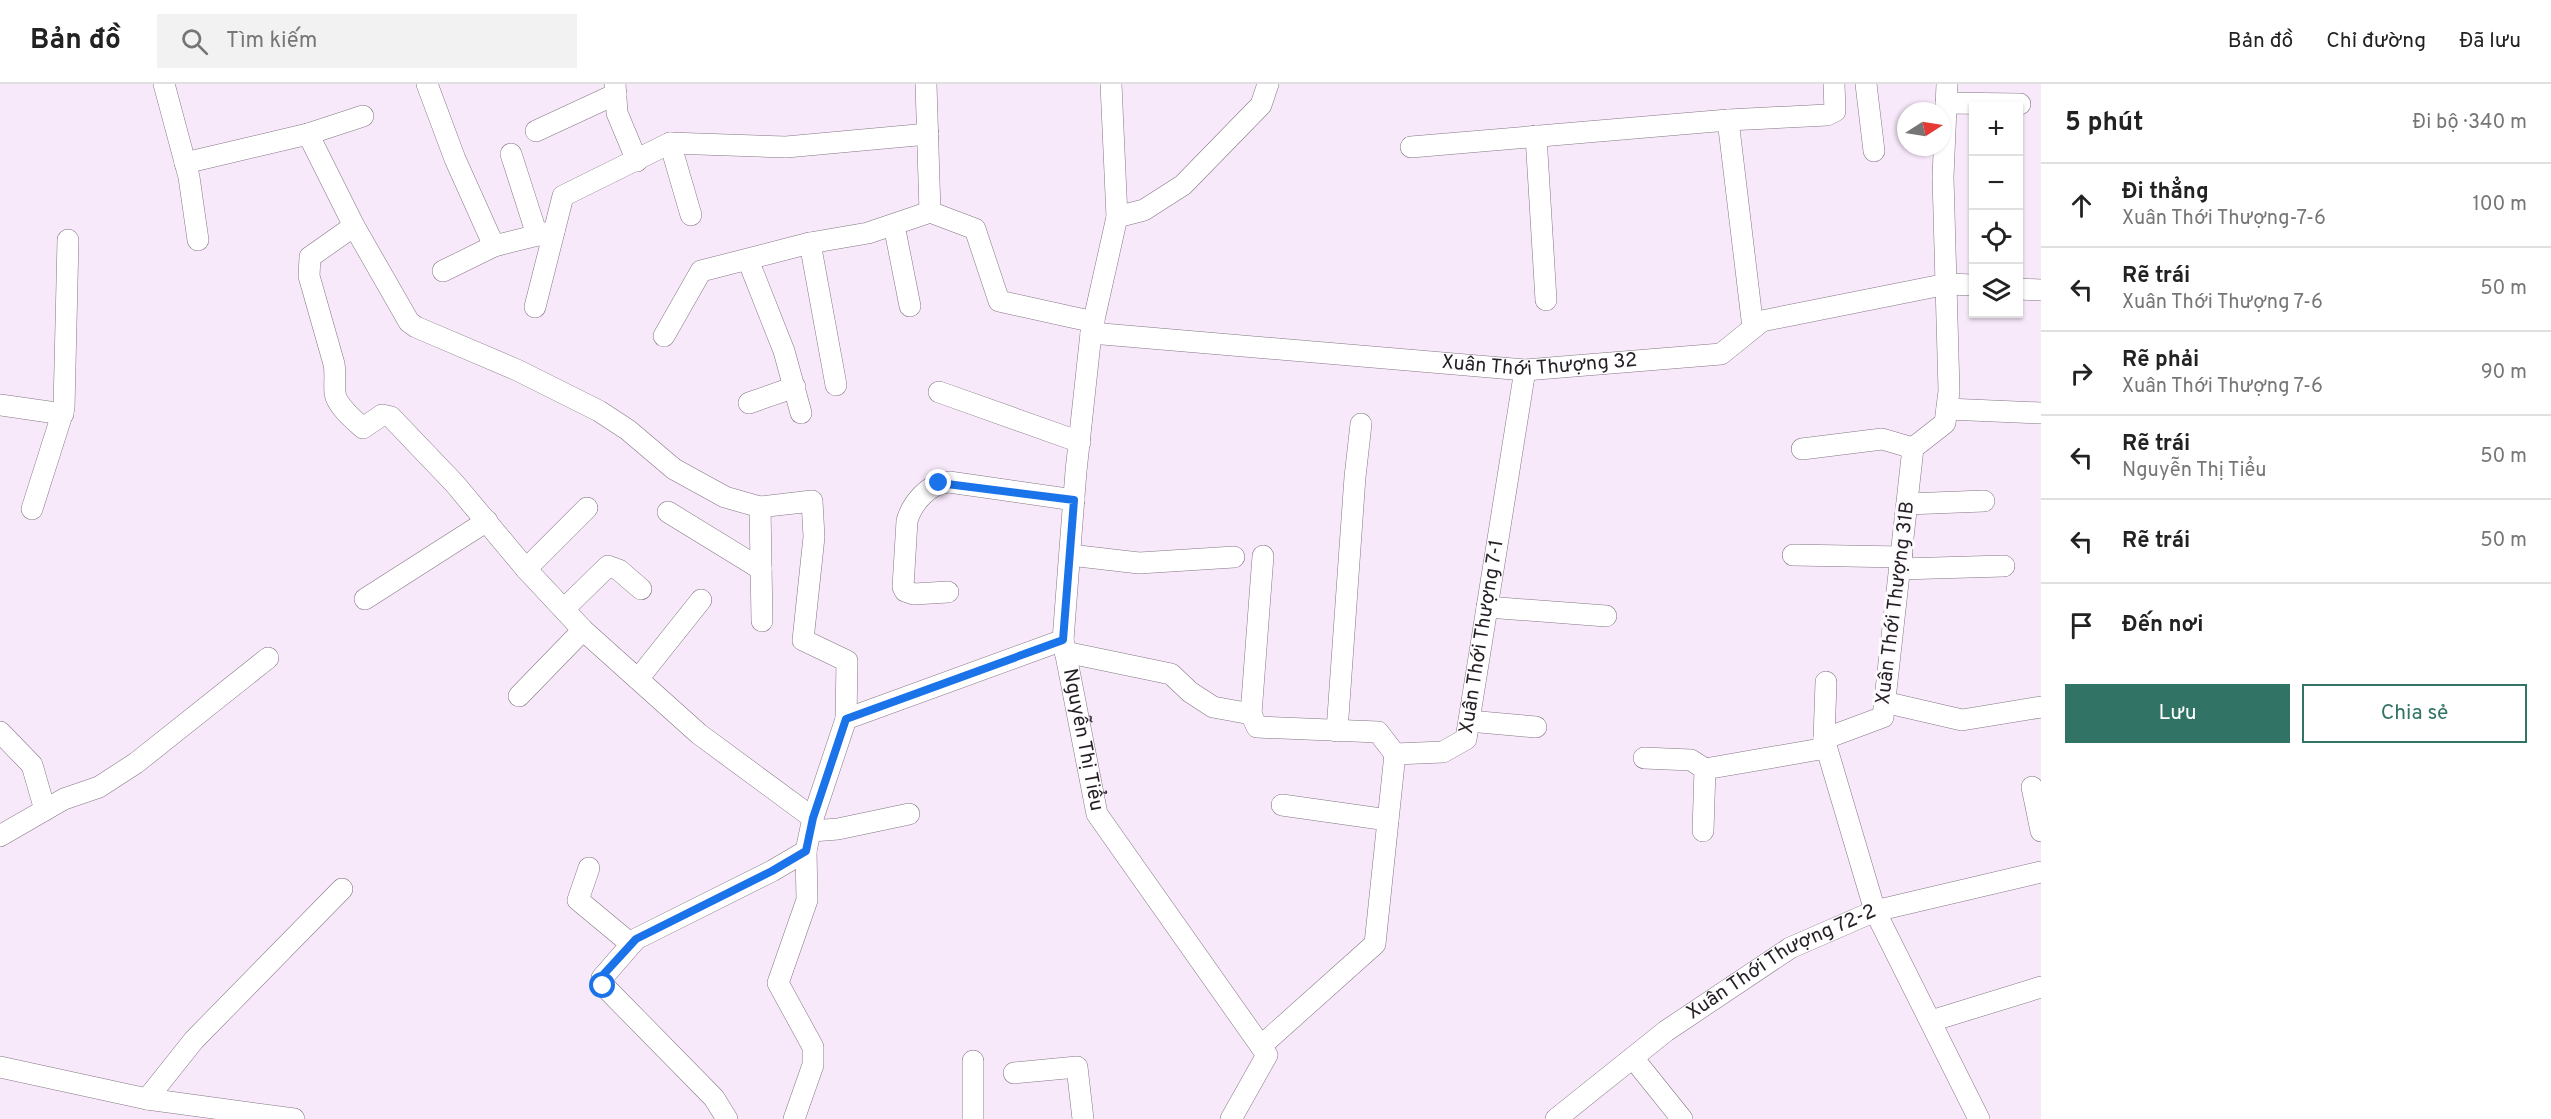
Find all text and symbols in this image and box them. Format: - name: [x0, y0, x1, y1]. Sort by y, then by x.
- search box: [157, 14, 577, 68]
- text: Bản đồ: [30, 23, 121, 59]
- icon: search: [178, 25, 211, 58]
- text: Tìm kiếm: [226, 28, 317, 55]
- text: Bản đồ: [2228, 28, 2293, 55]
- text: Chỉ đường: [2326, 28, 2426, 55]
- text: Đã lưu: [2459, 28, 2521, 55]
- north arrow: [1897, 102, 1951, 156]
- map controls: [1969, 102, 2023, 318]
- button: +: [1969, 102, 2023, 156]
- text: 5 phút: [2065, 107, 2143, 140]
- text: Đi bộ · 340 m: [2413, 110, 2527, 136]
- button: −: [1969, 156, 2023, 210]
- text: Đi thẳng: [2122, 179, 2209, 206]
- icon: ahead: [2065, 189, 2098, 222]
- text: 100 m: [2472, 192, 2527, 218]
- text: Xuân Thới Thượng-7-6: [2122, 206, 2326, 232]
- button: locate: [1969, 210, 2023, 264]
- text: Rẽ trái: [2122, 263, 2190, 290]
- button: layers: [1969, 264, 2023, 318]
- icon: left: [2065, 273, 2098, 306]
- text: 50 m: [2480, 276, 2527, 302]
- text: Xuân Thới Thượng 7-6: [2122, 290, 2323, 316]
- text: Rẽ phải: [2122, 347, 2199, 374]
- street label: Xuân Thới Thượng 32: [1440, 348, 1638, 383]
- icon: right: [2065, 357, 2098, 390]
- text: 90 m: [2481, 360, 2527, 386]
- text: Xuân Thới Thượng 7-6: [2122, 374, 2323, 400]
- text: Rẽ trái: [2122, 431, 2190, 458]
- icon: left: [2065, 441, 2098, 474]
- text: 50 m: [2480, 444, 2527, 470]
- text: Nguyễn Thị Tiểu: [2122, 458, 2267, 484]
- route end: [925, 469, 951, 495]
- street label: Xuân Thới Thượng 31B: [1871, 500, 1921, 706]
- icon: left: [2065, 525, 2098, 558]
- text: Rẽ trái: [2122, 528, 2190, 555]
- text: 50 m: [2480, 528, 2527, 554]
- street label: Xuân Thới Thượng 7-1: [1454, 538, 1511, 736]
- icon: arrive: [2065, 609, 2098, 642]
- text: Đến nơi: [2122, 612, 2203, 639]
- street label: Nguyễn Thị Tiểu: [1056, 666, 1110, 813]
- button: Lưu: [2065, 684, 2290, 743]
- button: Chia sẻ: [2302, 684, 2527, 743]
- street label: Xuân Thới Thượng 72-2: [1682, 899, 1880, 1026]
- route start: [589, 972, 615, 998]

